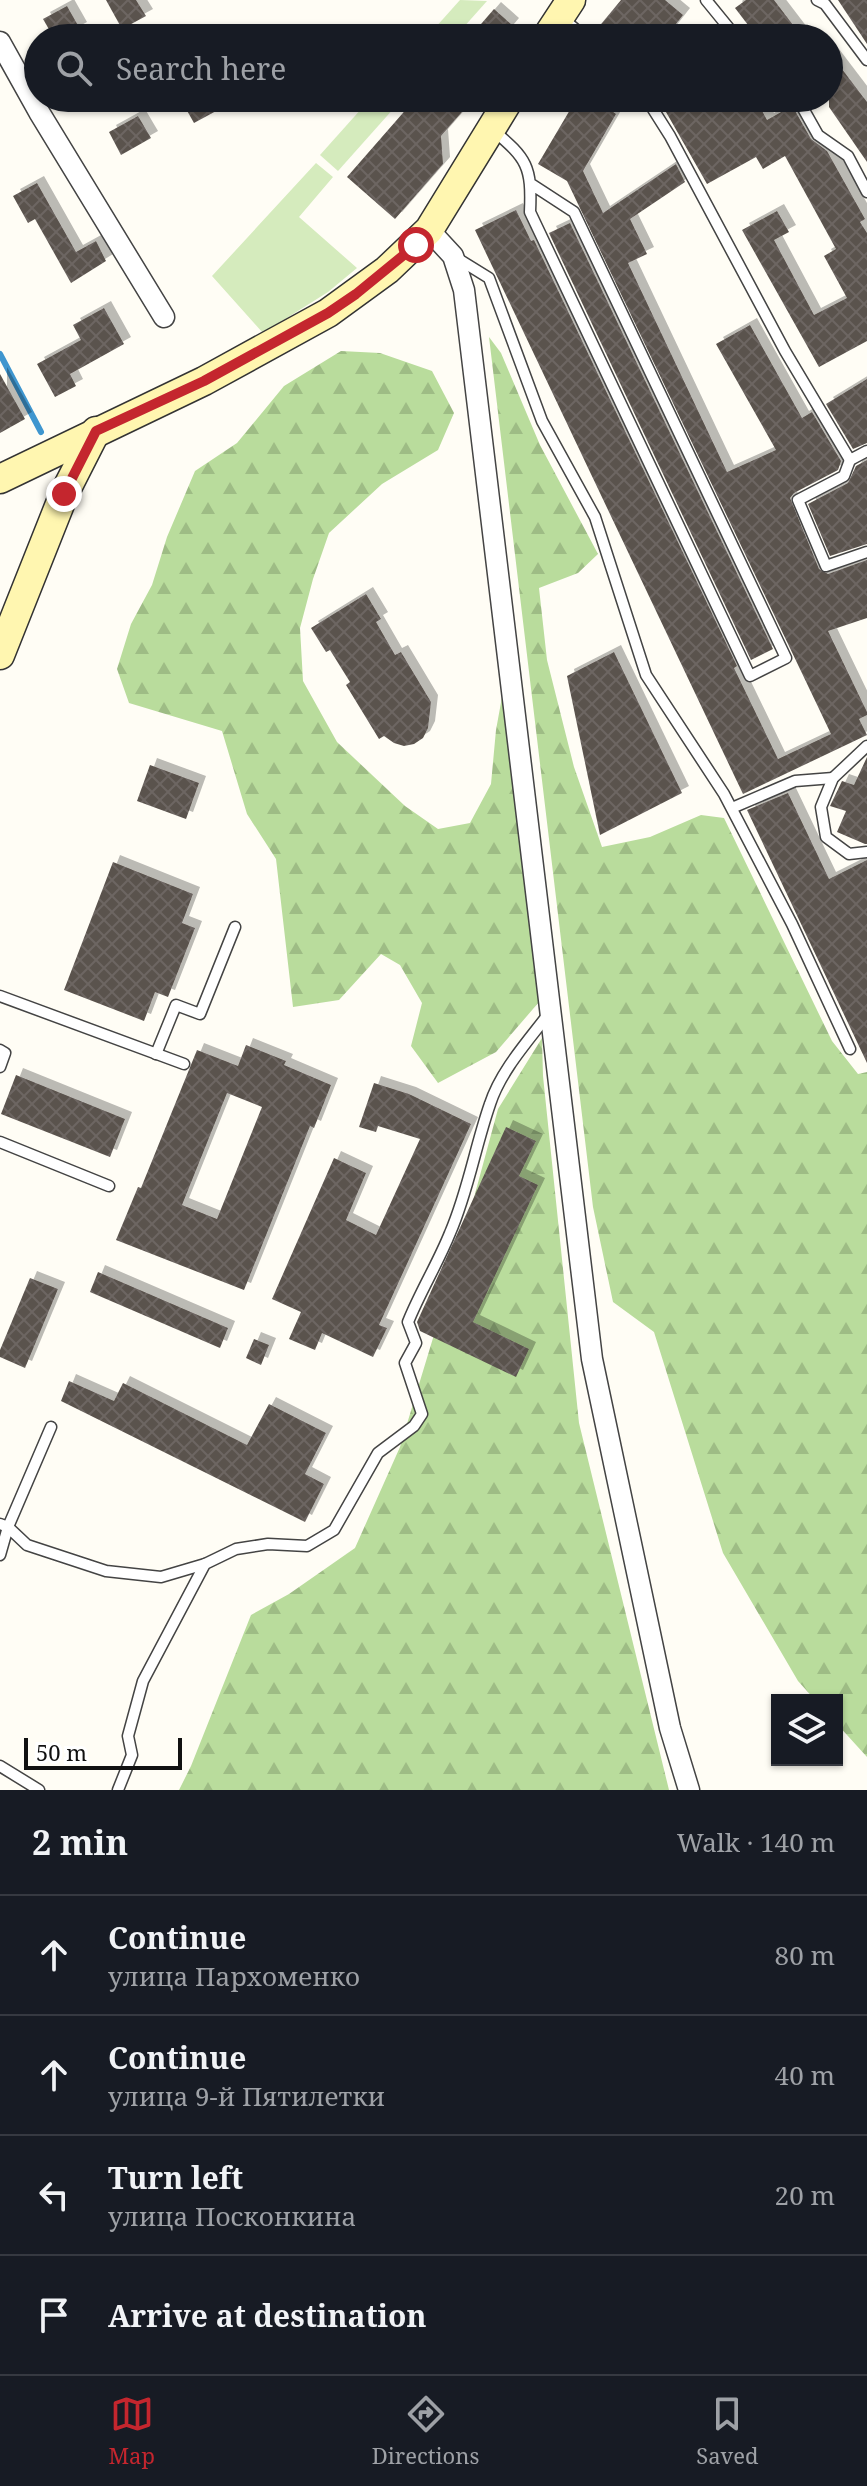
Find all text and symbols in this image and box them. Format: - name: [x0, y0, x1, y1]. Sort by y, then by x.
- search box: [24, 24, 843, 112]
- icon: search: [52, 46, 96, 90]
- text: Search here: [116, 48, 286, 89]
- route start: [398, 227, 434, 263]
- route end: [46, 476, 82, 512]
- map controls: [771, 1694, 843, 1766]
- button: layers: [771, 1694, 843, 1766]
- scale bar: [24, 1734, 182, 1770]
- text: 50 m: [36, 1737, 87, 1767]
- text: 2 min: [32, 1819, 128, 1865]
- text: Walk · 140 m: [677, 1824, 835, 1860]
- text: Continue: [108, 1917, 246, 1958]
- icon: ahead: [32, 1933, 76, 1977]
- text: 80 m: [775, 1937, 835, 1973]
- text: улица Пархоменко: [108, 1958, 360, 1994]
- text: Continue: [108, 2037, 246, 2078]
- icon: ahead: [32, 2053, 76, 2097]
- text: 40 m: [775, 2057, 835, 2093]
- text: улица 9-й Пятилетки: [108, 2078, 385, 2114]
- text: Turn left: [108, 2157, 243, 2198]
- icon: left: [32, 2173, 76, 2217]
- text: 20 m: [775, 2177, 835, 2213]
- text: улица Посконкина: [108, 2198, 356, 2234]
- icon: arrive: [32, 2293, 76, 2337]
- text: Arrive at destination: [108, 2295, 427, 2336]
- tab: Map: [108, 2392, 155, 2470]
- tab: Directions: [372, 2392, 479, 2470]
- tab: Saved: [696, 2392, 759, 2470]

